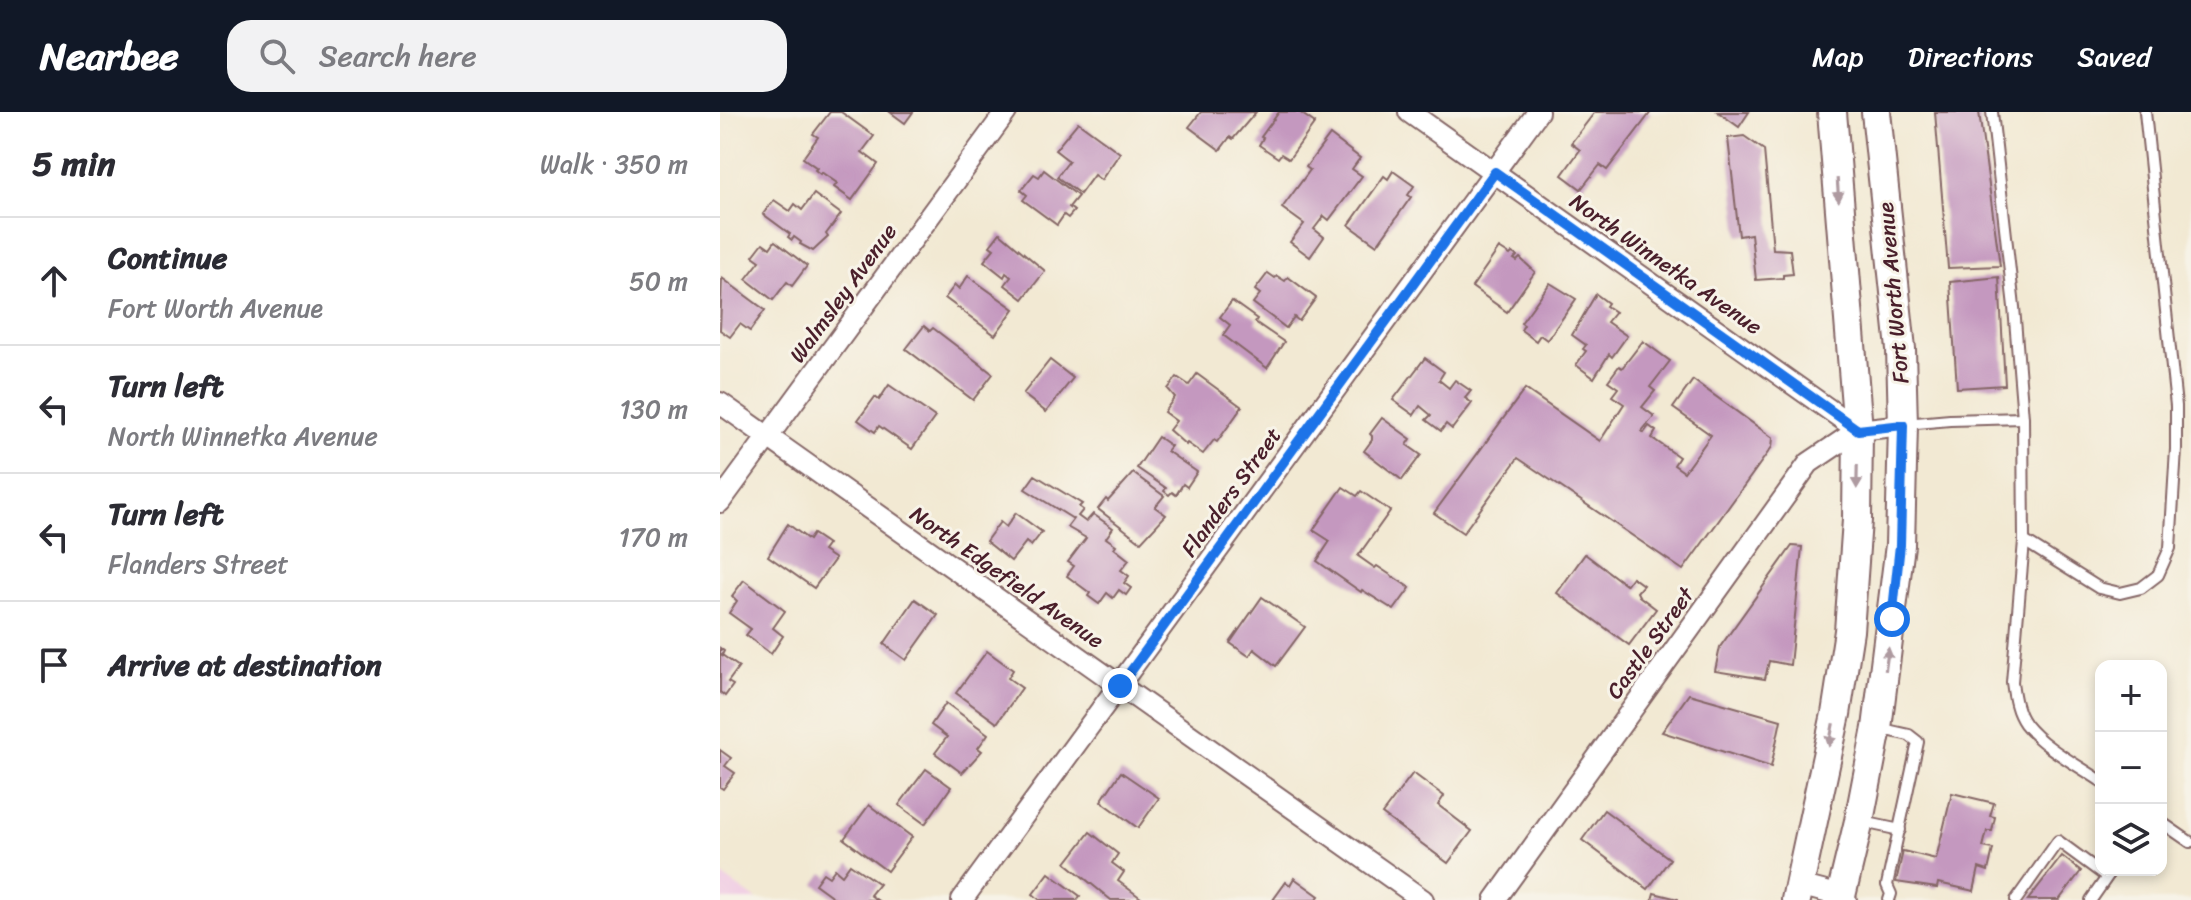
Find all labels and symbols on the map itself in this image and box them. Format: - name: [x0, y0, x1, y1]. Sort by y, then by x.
- one-way arrow: [1832, 178, 1845, 203]
- street label: North Winnetka Avenue: [1561, 183, 1771, 345]
- street label: Fort Worth Avenue: [1866, 200, 1920, 385]
- street label: Walmsley Avenue: [779, 215, 907, 371]
- street label: Flanders Street: [1170, 418, 1292, 565]
- one-way arrow: [1851, 465, 1864, 490]
- street label: North Edgefield Avenue: [902, 495, 1112, 659]
- street label: Castle Street: [1596, 578, 1705, 707]
- route start: [1874, 601, 1910, 637]
- one-way arrow: [1881, 646, 1894, 671]
- route end: [1102, 668, 1138, 704]
- one-way arrow: [1825, 723, 1837, 748]

